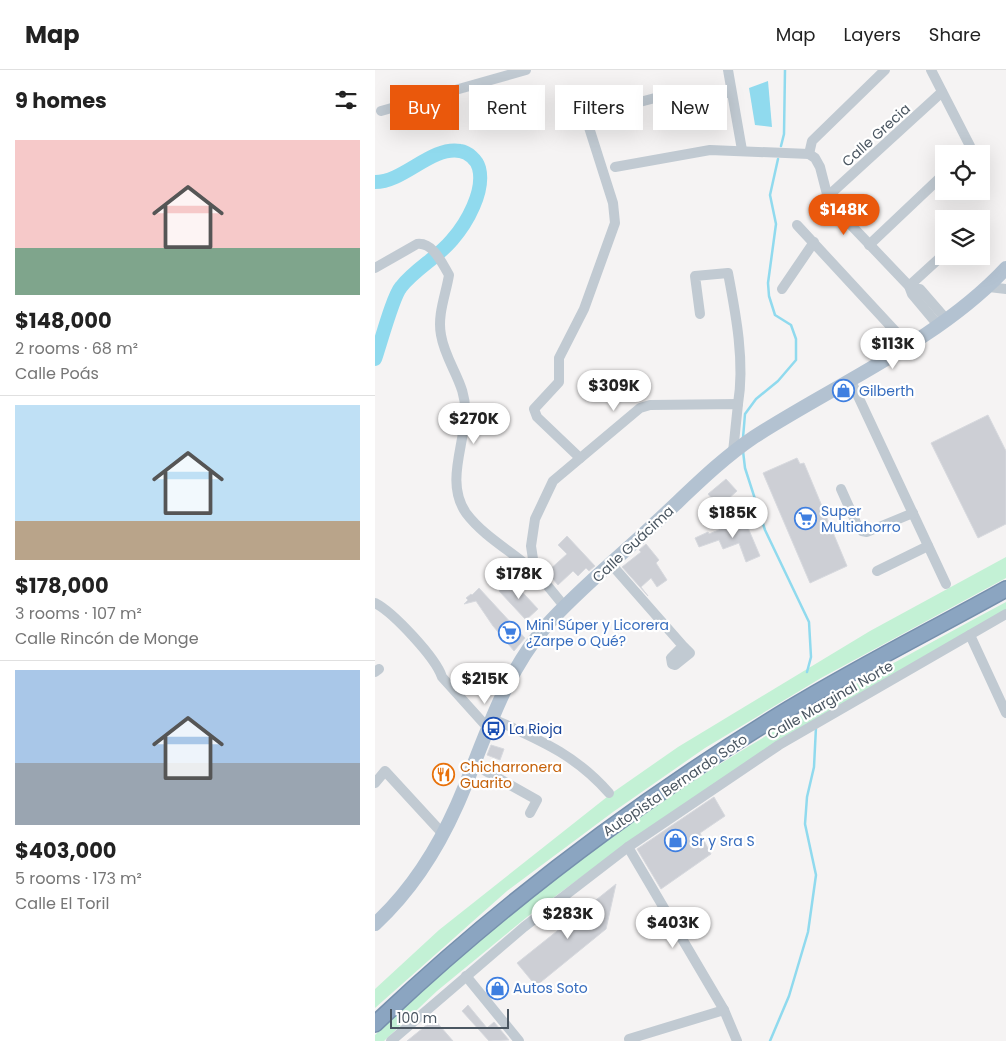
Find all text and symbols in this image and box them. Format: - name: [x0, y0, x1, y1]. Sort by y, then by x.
- text: Map: [25, 18, 80, 51]
- text: Map: [776, 22, 816, 47]
- text: Layers: [844, 22, 901, 47]
- text: Share: [929, 22, 981, 47]
- chip: Buy: [390, 85, 459, 130]
- chip: Rent: [469, 85, 545, 130]
- chip: Filters: [555, 85, 643, 130]
- chip: New: [653, 85, 727, 130]
- text: 9 homes: [15, 86, 107, 115]
- icon: filters: [332, 86, 360, 114]
- street label: Calle Grecia: [837, 99, 915, 171]
- map controls: [935, 145, 990, 265]
- button: locate: [935, 145, 990, 200]
- icon: home: [143, 172, 233, 262]
- pin: $148K: [809, 194, 879, 236]
- text: $148K: [820, 198, 868, 221]
- button: layers: [935, 210, 990, 265]
- text: $148,000: [15, 306, 112, 335]
- pin: $113K: [858, 328, 928, 370]
- text: $113K: [871, 332, 915, 355]
- text: 2 rooms · 68 m²: [15, 337, 138, 360]
- text: Calle Poás: [15, 362, 99, 385]
- pin: $309K: [579, 370, 649, 412]
- text: $309K: [588, 374, 640, 397]
- shop icon: Gilberth: [831, 379, 855, 403]
- place label: Gilberth: [859, 381, 914, 401]
- pin: $270K: [439, 402, 509, 445]
- text: $270K: [449, 407, 499, 430]
- icon: home: [143, 438, 233, 528]
- pin: $185K: [698, 496, 768, 539]
- street label: Calle Guácima: [588, 501, 678, 587]
- text: $185K: [709, 501, 757, 524]
- place label: Super Multiahorro: [821, 501, 901, 537]
- supermarket icon: Super Multiahorro: [793, 507, 817, 531]
- pin: $178K: [484, 558, 554, 600]
- text: $178K: [496, 562, 542, 585]
- text: $178,000: [15, 571, 109, 600]
- text: 3 rooms · 107 m²: [15, 602, 142, 625]
- place label: Mini Súper y Licorera ¿Zarpe o Qué?: [526, 615, 669, 651]
- supermarket icon: Mini Súper y Licorera ¿Zarpe o Qué?: [498, 621, 522, 645]
- text: Calle Rincón de Monge: [15, 627, 199, 650]
- street label: Calle Marginal Norte: [763, 656, 897, 744]
- pin: $215K: [450, 662, 520, 705]
- text: $215K: [461, 667, 509, 690]
- icon: home: [143, 703, 233, 793]
- bus stop icon: La Rioja: [481, 717, 505, 741]
- place label: La Rioja: [509, 719, 562, 739]
- street label: Autopista Bernardo Soto: [599, 729, 751, 841]
- place label: Chicharronera Guarito: [460, 757, 562, 793]
- restaurant icon: Chicharronera Guarito: [432, 763, 456, 787]
- shop icon: Sr y Sra S: [663, 829, 687, 853]
- place label: Sr y Sra S: [691, 831, 755, 851]
- text: $403,000: [15, 836, 117, 865]
- text: 5 rooms · 173 m²: [15, 867, 142, 890]
- text: Calle El Toril: [15, 892, 109, 915]
- pin: $283K: [533, 898, 603, 940]
- text: $283K: [543, 902, 593, 925]
- pin: $403K: [638, 906, 708, 949]
- text: $403K: [647, 911, 699, 934]
- shop icon: Autos Soto: [485, 976, 509, 1000]
- place label: Autos Soto: [513, 978, 588, 998]
- scale bar: [390, 1006, 509, 1029]
- text: 100 m: [397, 1008, 437, 1028]

